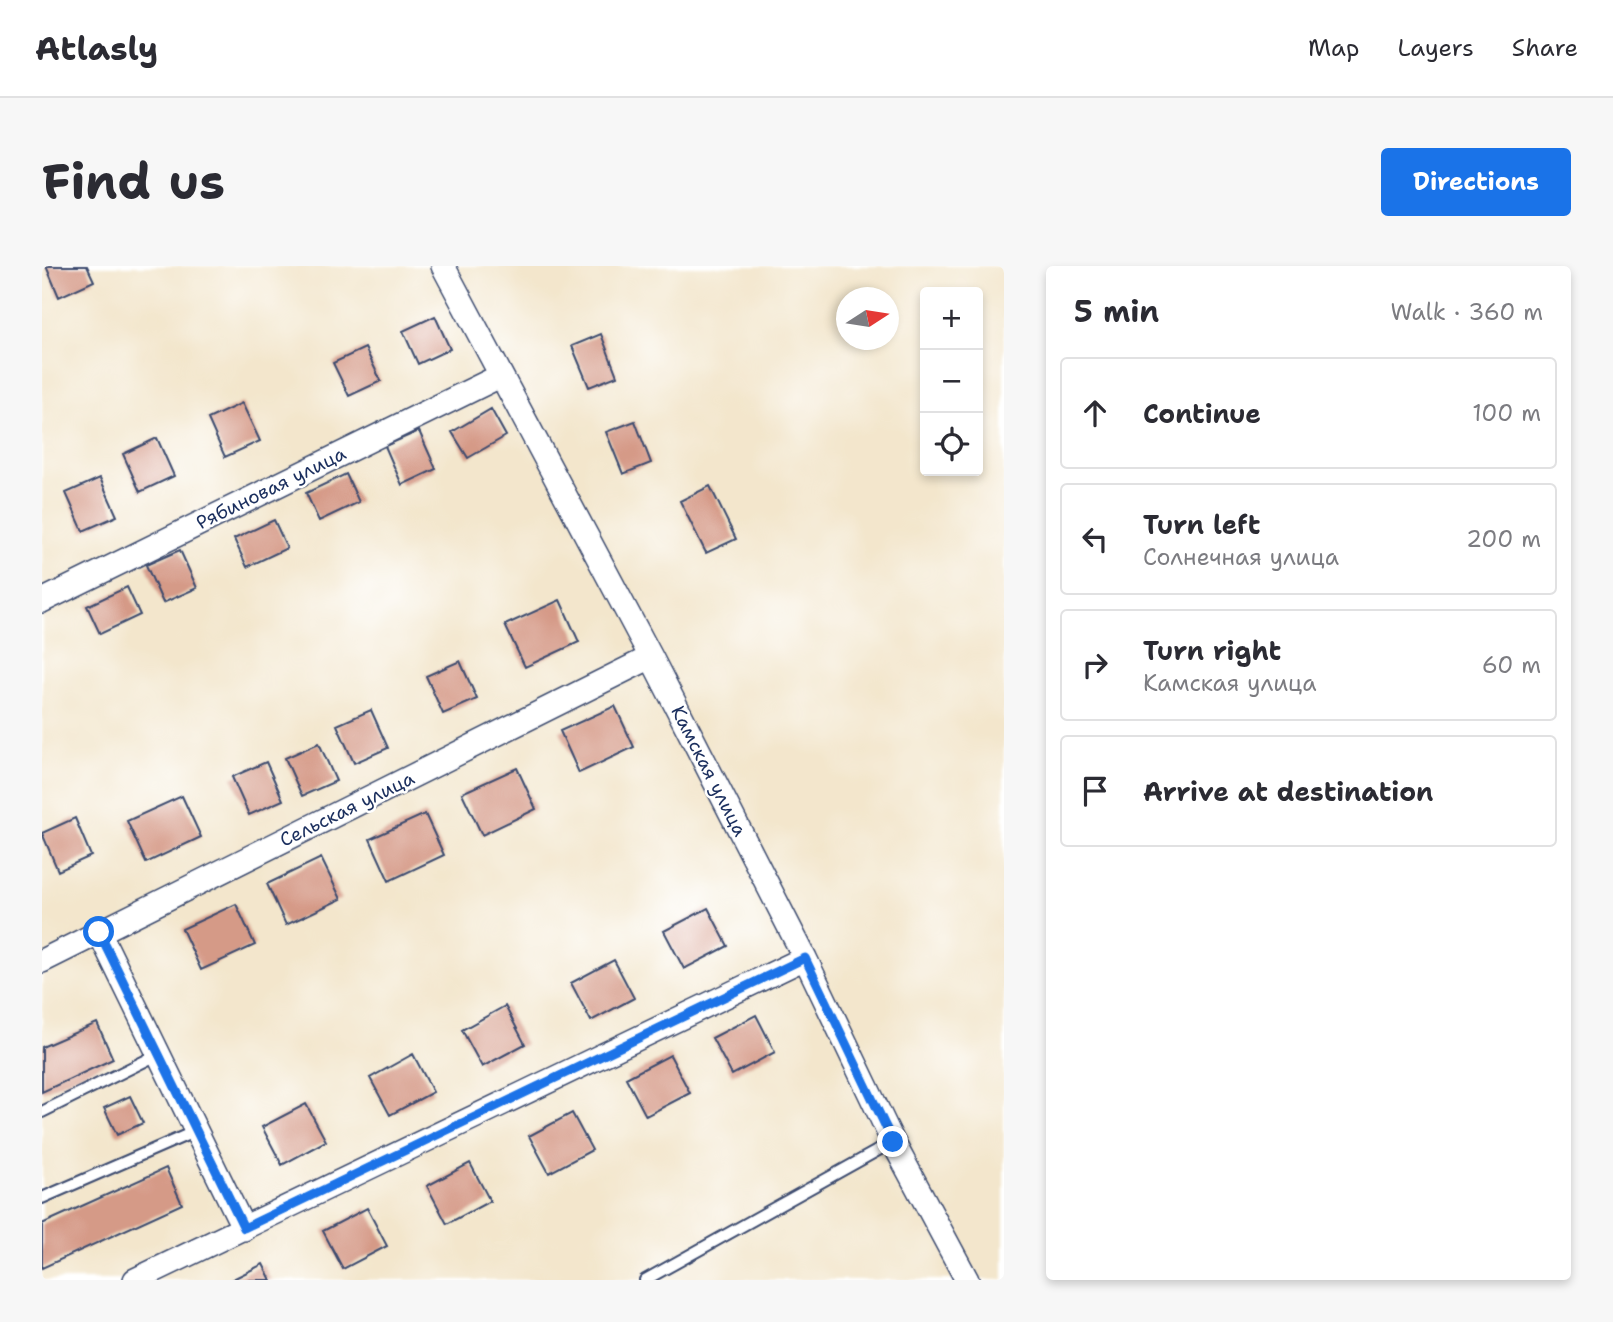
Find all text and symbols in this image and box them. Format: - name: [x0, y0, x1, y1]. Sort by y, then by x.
- text: Atlasly: [35, 26, 158, 71]
- text: Map: [1308, 32, 1359, 64]
- text: Layers: [1397, 32, 1474, 64]
- text: Share: [1512, 32, 1578, 64]
- button: Directions: [1381, 148, 1571, 216]
- text: Find us: [42, 149, 225, 215]
- north arrow: [836, 287, 899, 350]
- map controls: [920, 287, 983, 476]
- button: +: [920, 287, 983, 350]
- text: 5 min: [1074, 291, 1159, 332]
- text: Walk · 360 m: [1390, 297, 1543, 327]
- button: −: [920, 350, 983, 413]
- icon: ahead: [1076, 394, 1114, 432]
- text: Continue: [1143, 396, 1261, 431]
- text: 100 m: [1472, 398, 1541, 428]
- button: locate: [920, 413, 983, 476]
- street label: Рябиновая улица: [192, 441, 350, 535]
- text: Turn left: [1143, 507, 1260, 542]
- icon: left: [1076, 520, 1114, 558]
- text: 200 m: [1466, 524, 1541, 554]
- text: Солнечная улица: [1143, 542, 1339, 572]
- text: Turn right: [1143, 633, 1281, 668]
- icon: right: [1076, 646, 1114, 684]
- text: 60 m: [1482, 650, 1541, 680]
- text: Камская улица: [1143, 668, 1317, 698]
- street label: Камская улица: [665, 701, 753, 841]
- street label: Сельская улица: [275, 765, 419, 852]
- icon: arrive: [1076, 772, 1114, 810]
- text: Arrive at destination: [1143, 774, 1433, 809]
- route start: [83, 916, 114, 947]
- route end: [877, 1126, 908, 1157]

